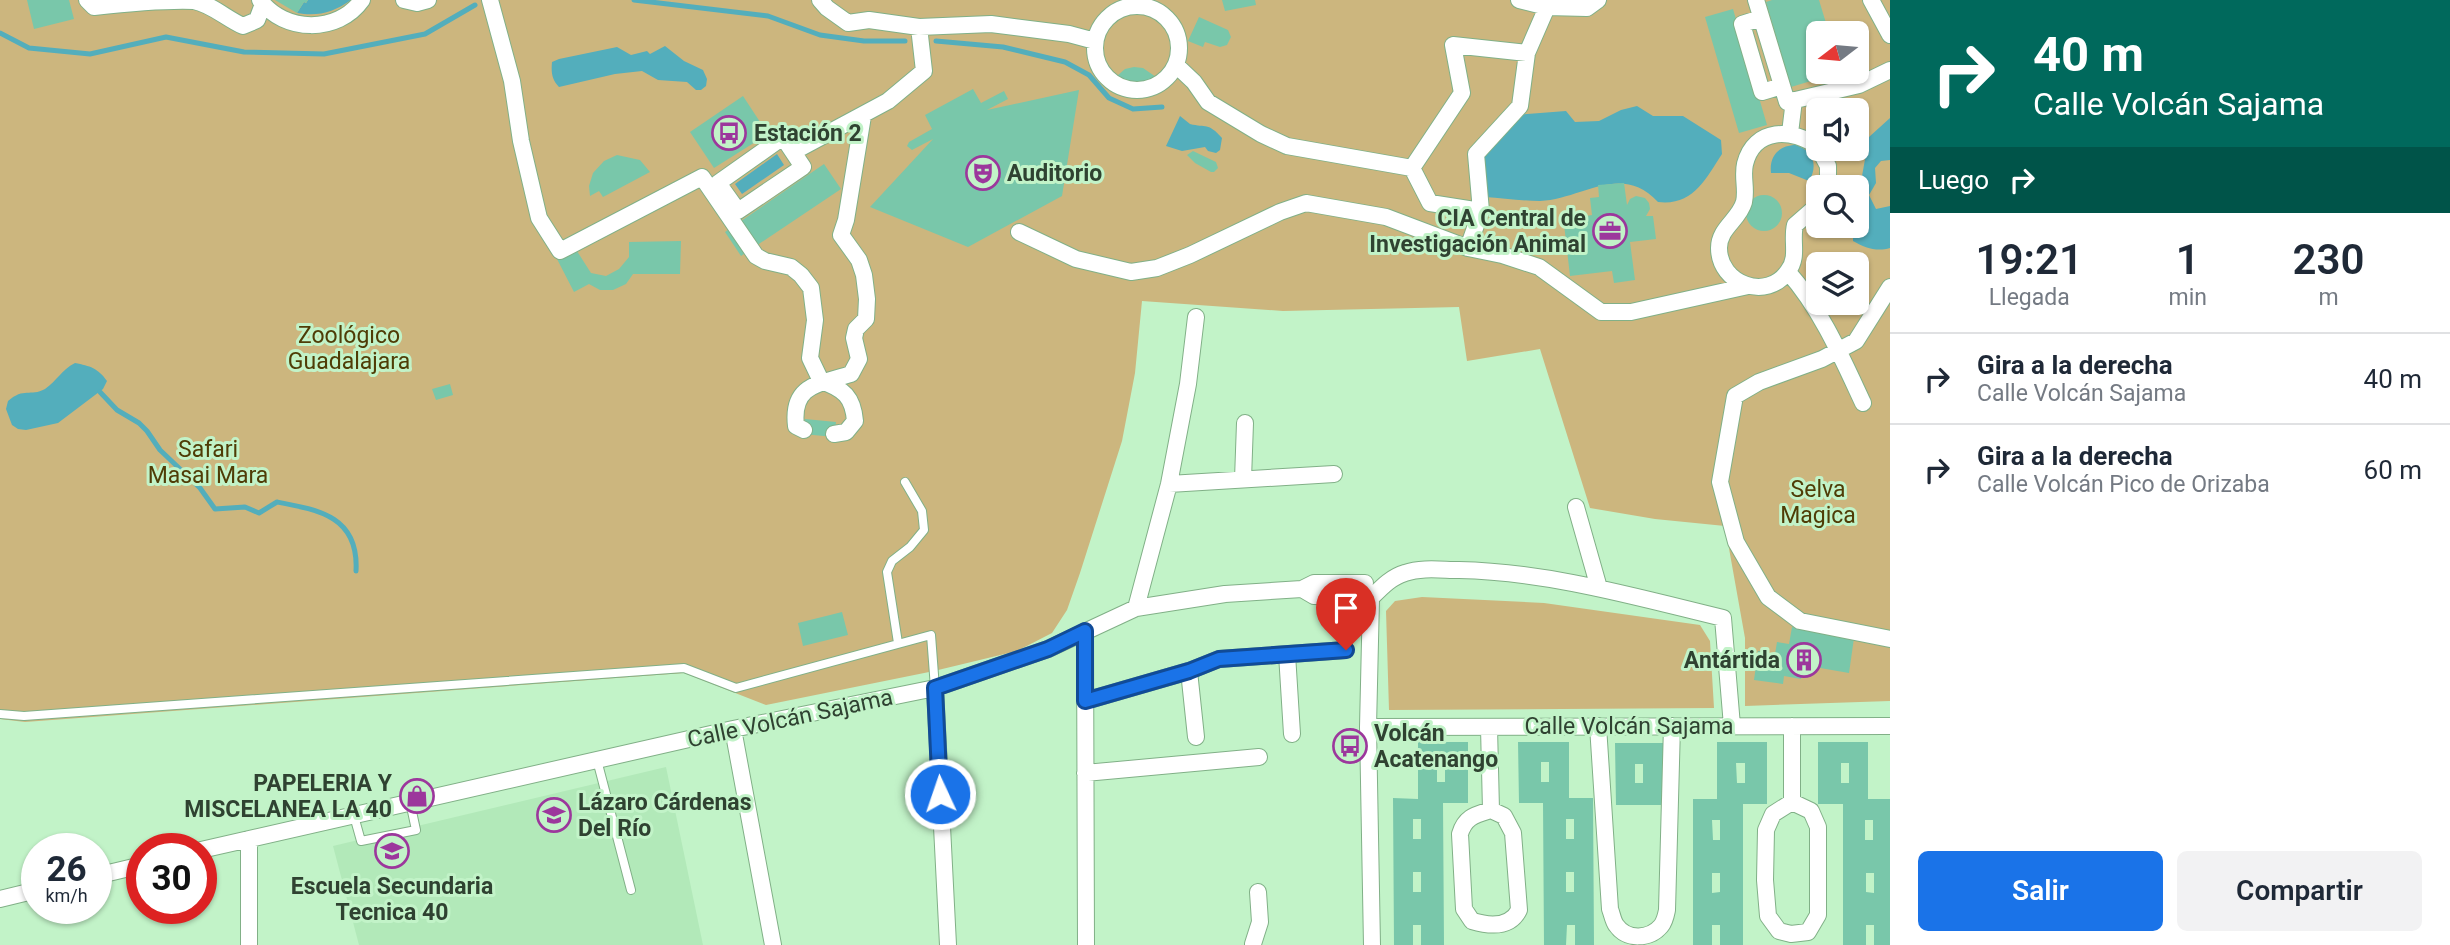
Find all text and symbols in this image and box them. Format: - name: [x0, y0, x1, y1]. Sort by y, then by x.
- north arrow: [1806, 21, 1869, 84]
- map controls: [1806, 21, 1869, 315]
- text: 40 m: [2033, 26, 2144, 83]
- icon: right: [1918, 28, 2009, 119]
- text: Calle Volcán Sajama: [2033, 85, 2324, 123]
- button: sound: [1806, 98, 1869, 161]
- bus stop icon: Estación 2: [710, 114, 748, 152]
- place label: Estación 2: [754, 120, 862, 147]
- theatre icon: Auditorio: [964, 154, 1002, 192]
- place label: Auditorio: [1007, 160, 1102, 187]
- icon: right: [2003, 161, 2041, 199]
- text: Luego: [1918, 165, 1989, 195]
- button: search: [1806, 175, 1869, 238]
- place label: CIA Central de Investigación Animal: [1369, 205, 1586, 258]
- office icon: CIA Central de Investigación Animal: [1591, 212, 1629, 250]
- text: 19:21: [1976, 235, 2083, 284]
- text: 1: [2176, 235, 2200, 284]
- text: 230: [2292, 235, 2364, 284]
- button: layers: [1806, 252, 1869, 315]
- text: Llegada: [1989, 284, 2070, 311]
- text: min: [2168, 284, 2207, 311]
- text: m: [2318, 284, 2339, 311]
- park label: Zoológico Guadalajara: [288, 322, 410, 375]
- text: Gira a la derecha: [1977, 350, 2173, 380]
- icon: right: [1918, 360, 1956, 398]
- text: 40 m: [2364, 364, 2422, 394]
- text: Calle Volcán Sajama: [1977, 380, 2186, 407]
- park label: Safari Masai Mara: [148, 436, 268, 489]
- text: Gira a la derecha: [1977, 441, 2173, 471]
- icon: right: [1918, 451, 1956, 489]
- text: 60 m: [2364, 455, 2422, 485]
- text: Calle Volcán Pico de Orizaba: [1977, 471, 2270, 498]
- park label: Selva Magica: [1780, 476, 1856, 529]
- pin: [1316, 578, 1376, 650]
- icon: arrive: [1327, 589, 1365, 627]
- building icon: Antártida: [1785, 641, 1823, 679]
- place label: Antártida: [1684, 647, 1780, 674]
- street label: Calle Volcán Sajama: [685, 684, 895, 753]
- street label: Calle Volcán Sajama: [1524, 713, 1734, 740]
- place label: Volcán Acatenango: [1374, 720, 1498, 773]
- bus stop icon: Volcán Acatenango: [1331, 727, 1369, 765]
- position arrow: [903, 757, 977, 831]
- place label: PAPELERIA Y MISCELANEA LA 40: [184, 770, 393, 823]
- shop icon: PAPELERIA Y MISCELANEA LA 40: [398, 777, 436, 815]
- place label: Lázaro Cárdenas Del Río: [578, 789, 752, 842]
- school or university icon: Lázaro Cárdenas Del Río: [535, 796, 573, 834]
- school or university icon: Escuela Secundaria Tecnica 40: [373, 832, 411, 870]
- speed limit sign: 30: [126, 833, 217, 924]
- text: 26: [46, 849, 87, 890]
- button: Salir: [1918, 851, 2163, 931]
- button: Compartir: [2177, 851, 2422, 931]
- place label: Escuela Secundaria Tecnica 40: [291, 873, 493, 926]
- text: km/h: [45, 885, 88, 906]

